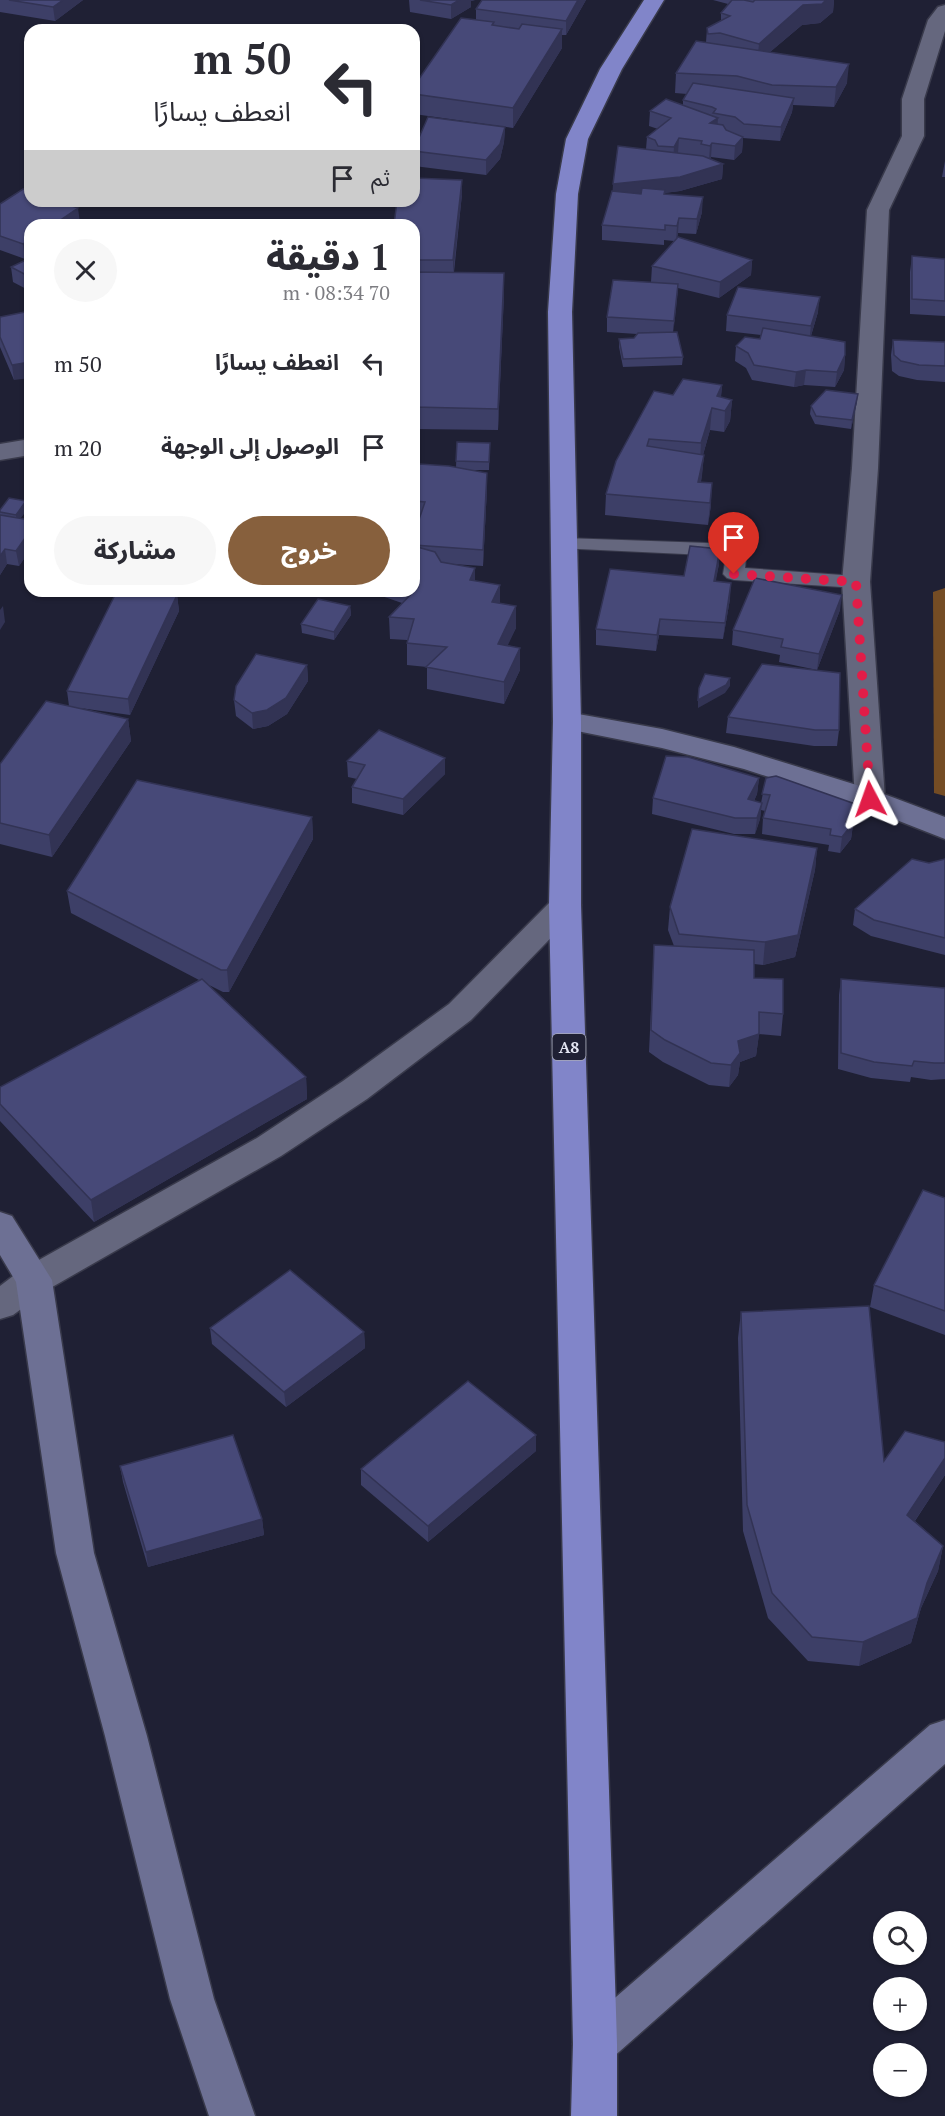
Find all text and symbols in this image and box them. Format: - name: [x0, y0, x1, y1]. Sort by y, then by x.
- text: 50 m: [193, 30, 291, 86]
- icon: left: [312, 48, 390, 126]
- text: انعطف يسارًا: [153, 93, 291, 129]
- icon: arrive: [326, 162, 359, 195]
- text: ثم: [371, 163, 390, 192]
- text: 1 دقيقة: [266, 233, 390, 280]
- button: close: [54, 239, 117, 302]
- text: 70 m · 08:34: [283, 279, 390, 306]
- text: انعطف يسارًا: [215, 347, 339, 376]
- icon: left: [357, 347, 390, 380]
- text: 50 m: [54, 349, 102, 378]
- text: الوصول إلى الوجهة: [161, 431, 339, 460]
- icon: arrive: [357, 431, 390, 464]
- text: 20 m: [54, 433, 102, 462]
- pin: [708, 512, 759, 574]
- button: مشاركة: [54, 516, 216, 585]
- button: خروج: [228, 516, 390, 585]
- icon: arrive: [717, 521, 750, 554]
- position arrow: [838, 767, 902, 831]
- road number: A8: [552, 1034, 586, 1060]
- map controls: [873, 1911, 927, 2097]
- button: search: [873, 1911, 927, 1965]
- button: +: [873, 1977, 927, 2031]
- button: −: [873, 2043, 927, 2097]

